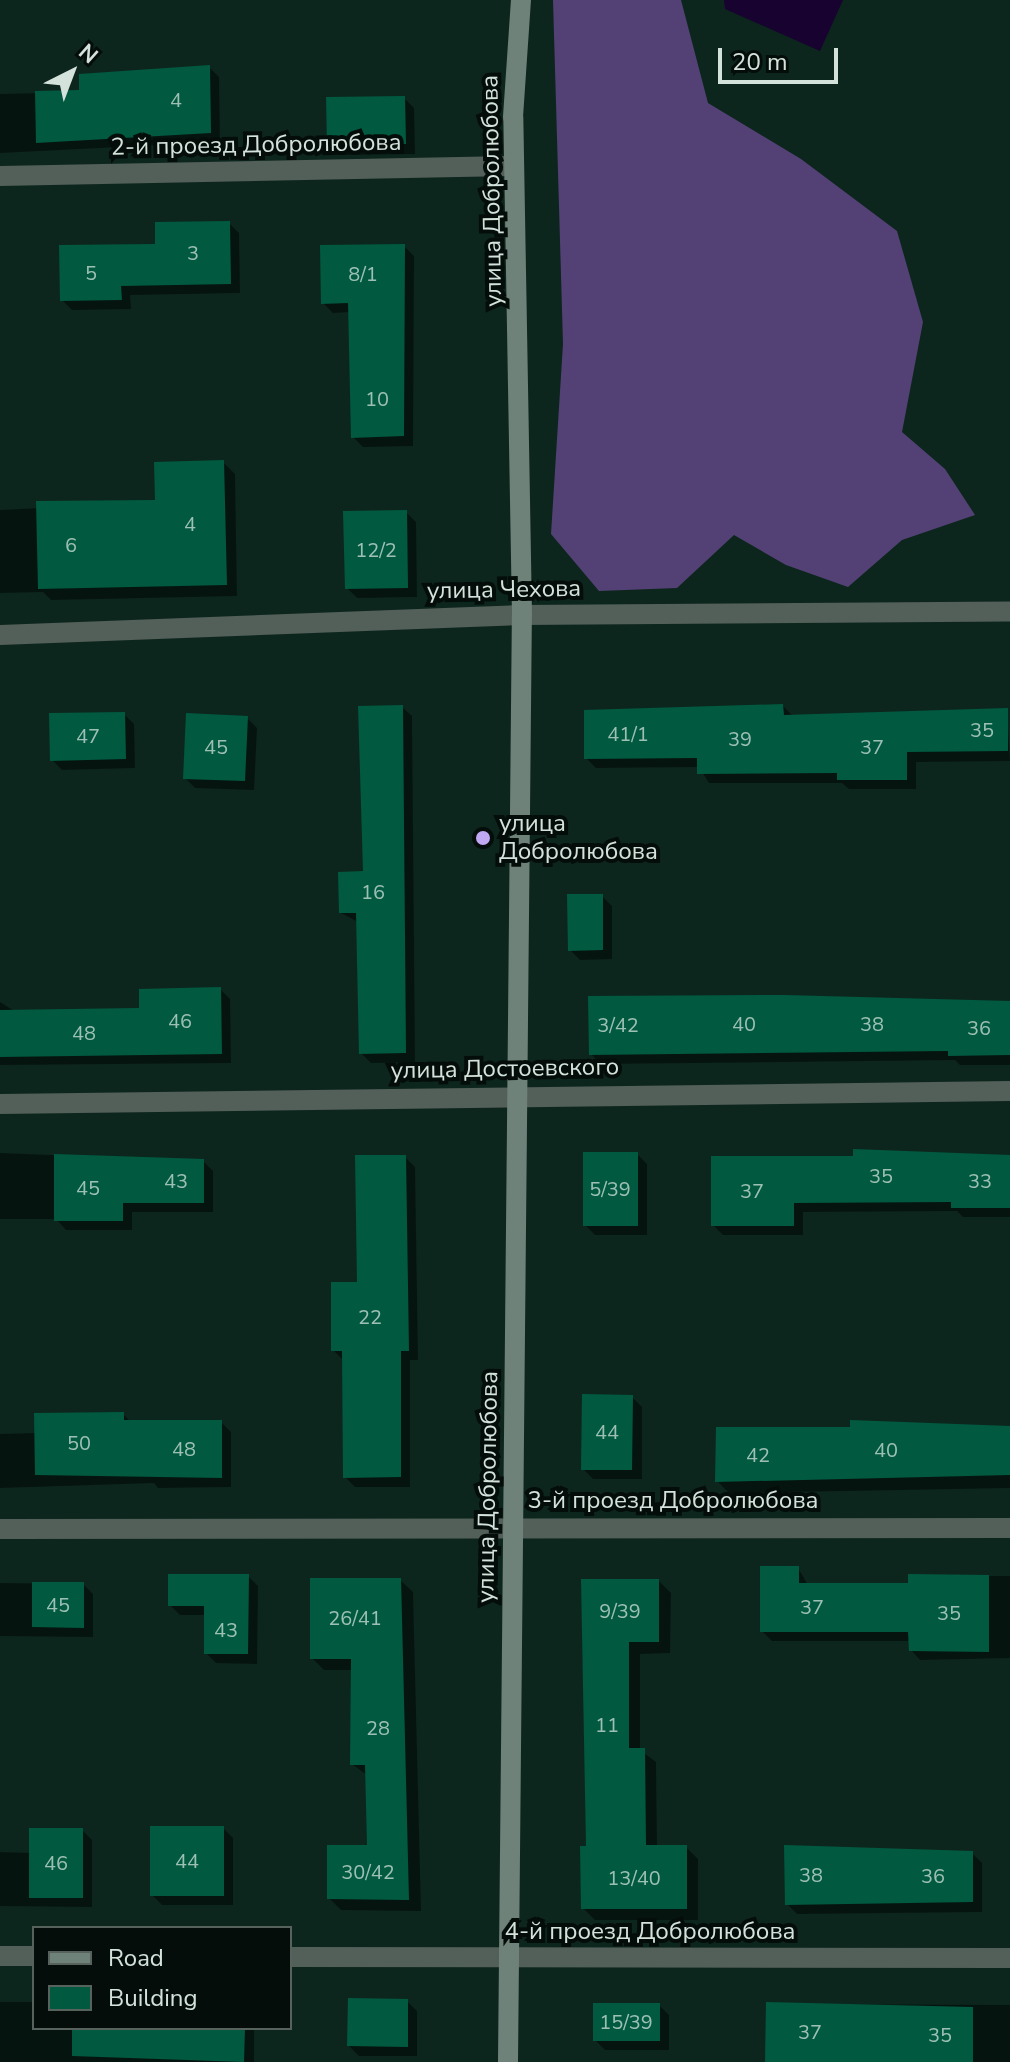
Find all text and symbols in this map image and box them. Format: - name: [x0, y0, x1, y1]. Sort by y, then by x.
- north arrow: [32, 32, 112, 112]
- scale bar: [722, 32, 842, 82]
- text: N: [72, 38, 104, 71]
- text: 20 m: [732, 46, 788, 78]
- street label: улица Добролюбова: [476, 75, 508, 307]
- house number: 4: [170, 88, 182, 112]
- street label: 2-й проезд Добролюбова: [110, 128, 402, 162]
- house number: 3: [187, 241, 199, 265]
- house number: 5: [85, 261, 97, 285]
- house number: 8/1: [348, 262, 378, 286]
- house number: 10: [365, 387, 389, 411]
- house number: 4: [184, 512, 196, 536]
- house number: 6: [65, 533, 77, 557]
- house number: 12/2: [355, 538, 397, 562]
- street label: улица Чехова: [427, 574, 581, 606]
- house number: 35: [970, 718, 994, 742]
- house number: 41/1: [607, 722, 649, 746]
- house number: 47: [76, 724, 100, 748]
- house number: 39: [728, 727, 752, 751]
- house number: 45: [204, 735, 228, 759]
- house number: 37: [860, 735, 884, 759]
- place label: улица Добролюбова: [499, 810, 658, 866]
- marker: улица Добролюбова: [474, 829, 492, 847]
- house number: 16: [361, 880, 385, 904]
- house number: 46: [168, 1009, 192, 1033]
- house number: 40: [732, 1012, 756, 1036]
- house number: 38: [860, 1012, 884, 1036]
- house number: 3/42: [597, 1013, 639, 1037]
- house number: 36: [967, 1016, 991, 1040]
- house number: 48: [72, 1021, 96, 1045]
- street label: улица Достоевского: [390, 1053, 620, 1085]
- house number: 35: [869, 1164, 893, 1188]
- house number: 43: [164, 1169, 188, 1193]
- house number: 33: [968, 1169, 992, 1193]
- house number: 45: [76, 1176, 100, 1200]
- house number: 5/39: [589, 1177, 631, 1201]
- house number: 37: [740, 1179, 764, 1203]
- house number: 22: [358, 1305, 382, 1329]
- street label: улица Добролюбова: [472, 1371, 504, 1603]
- house number: 44: [595, 1420, 619, 1444]
- house number: 50: [67, 1431, 91, 1455]
- house number: 48: [172, 1437, 196, 1461]
- house number: 40: [874, 1438, 898, 1462]
- house number: 42: [746, 1443, 770, 1467]
- street label: 3-й проезд Добролюбова: [527, 1487, 819, 1515]
- house number: 45: [46, 1593, 70, 1617]
- house number: 37: [800, 1595, 824, 1619]
- house number: 9/39: [599, 1599, 641, 1623]
- house number: 35: [937, 1601, 961, 1625]
- house number: 26/41: [328, 1606, 382, 1630]
- house number: 43: [214, 1618, 238, 1642]
- house number: 11: [595, 1713, 619, 1737]
- house number: 28: [366, 1716, 390, 1740]
- house number: 44: [175, 1849, 199, 1873]
- house number: 46: [44, 1851, 68, 1875]
- house number: 30/42: [341, 1860, 395, 1884]
- house number: 38: [799, 1863, 823, 1887]
- house number: 36: [921, 1864, 945, 1888]
- house number: 13/40: [607, 1866, 661, 1890]
- street label: 4-й проезд Добролюбова: [504, 1918, 796, 1946]
- legend: [32, 1926, 292, 2030]
- text: Road: [108, 1942, 164, 1974]
- text: Building: [108, 1982, 198, 2014]
- house number: 15/39: [599, 2010, 653, 2034]
- house number: 37: [798, 2020, 822, 2044]
- house number: 35: [928, 2023, 952, 2047]

